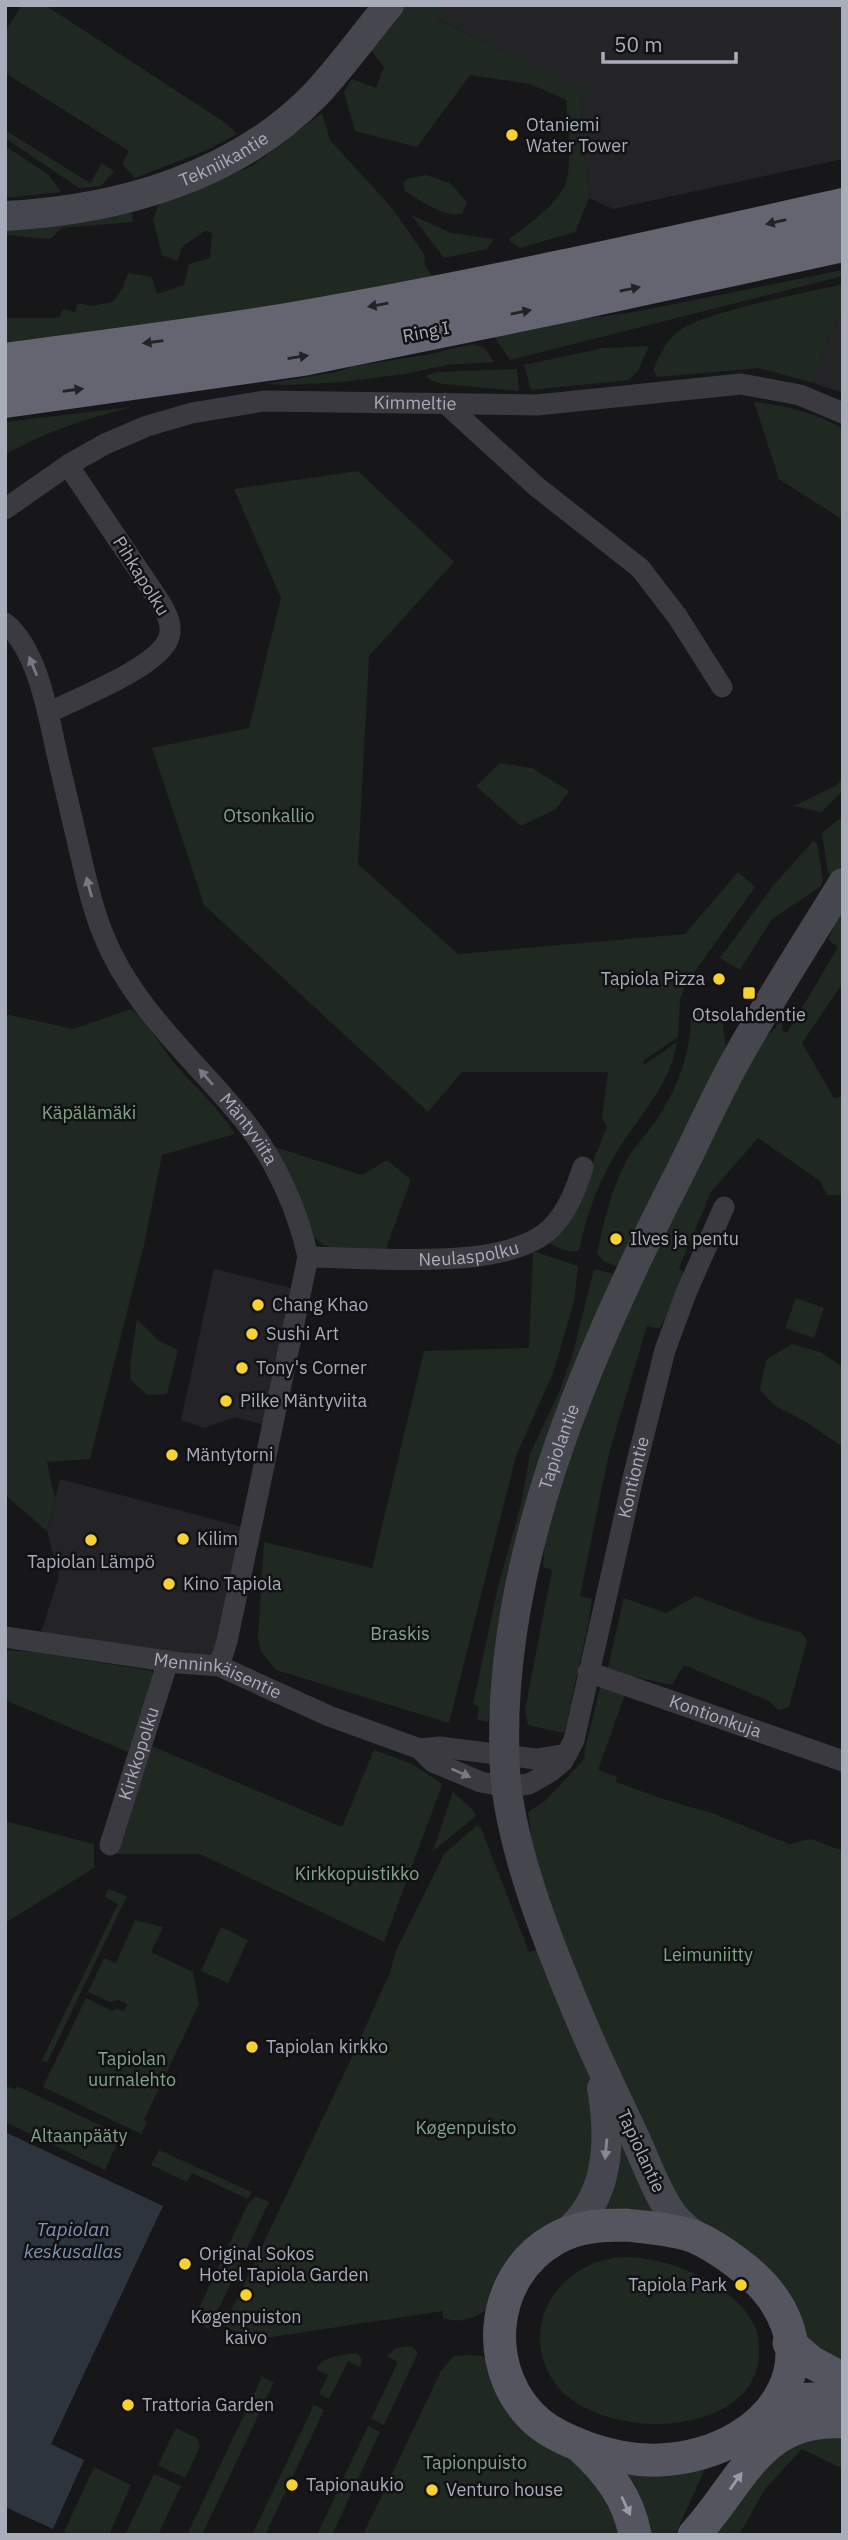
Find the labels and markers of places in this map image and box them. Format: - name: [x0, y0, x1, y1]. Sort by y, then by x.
- place label: Otaniemi Water Tower: [526, 113, 628, 157]
- marker: Otaniemi Water Tower: [504, 127, 520, 143]
- place label: Tapiola Pizza: [601, 967, 705, 990]
- marker: Tapiola Pizza: [711, 971, 727, 987]
- marker: Otsolahdentie: [741, 985, 757, 1001]
- place label: Otsolahdentie: [692, 1003, 806, 1026]
- place label: Ilves ja pentu: [630, 1227, 739, 1250]
- marker: Ilves ja pentu: [608, 1231, 624, 1247]
- place label: Chang Khao: [272, 1293, 368, 1316]
- marker: Chang Khao: [250, 1297, 266, 1313]
- place label: Sushi Art: [266, 1322, 339, 1345]
- marker: Sushi Art: [244, 1326, 260, 1342]
- place label: Tony's Corner: [256, 1356, 367, 1379]
- marker: Tony's Corner: [234, 1360, 250, 1376]
- place label: Pilke Mäntyviita: [240, 1389, 368, 1412]
- marker: Pilke Mäntyviita: [218, 1393, 234, 1409]
- place label: Mäntytorni: [186, 1443, 273, 1466]
- marker: Mäntytorni: [164, 1447, 180, 1463]
- place label: Kilim: [197, 1527, 238, 1550]
- marker: Kilim: [175, 1531, 191, 1547]
- marker: Tapiolan Lämpö: [83, 1532, 99, 1548]
- place label: Tapiolan Lämpö: [27, 1550, 155, 1573]
- place label: Kino Tapiola: [183, 1572, 282, 1595]
- marker: Kino Tapiola: [161, 1576, 177, 1592]
- place label: Tapiolan kirkko: [266, 2035, 388, 2058]
- marker: Tapiolan kirkko: [244, 2039, 260, 2055]
- place label: Original Sokos Hotel Tapiola Garden: [199, 2242, 369, 2286]
- marker: Original Sokos Hotel Tapiola Garden: [177, 2256, 193, 2272]
- place label: Tapiola Park: [628, 2273, 728, 2296]
- marker: Tapiola Park: [733, 2277, 749, 2293]
- marker: Køgenpuiston kaivo: [238, 2287, 254, 2303]
- place label: Køgenpuiston kaivo: [190, 2305, 302, 2349]
- place label: Trattoria Garden: [142, 2393, 274, 2416]
- marker: Trattoria Garden: [120, 2397, 136, 2413]
- place label: Tapionaukio: [306, 2473, 404, 2496]
- marker: Tapionaukio: [284, 2477, 300, 2493]
- place label: Venturo house: [446, 2478, 563, 2501]
- marker: Venturo house: [424, 2482, 440, 2498]

